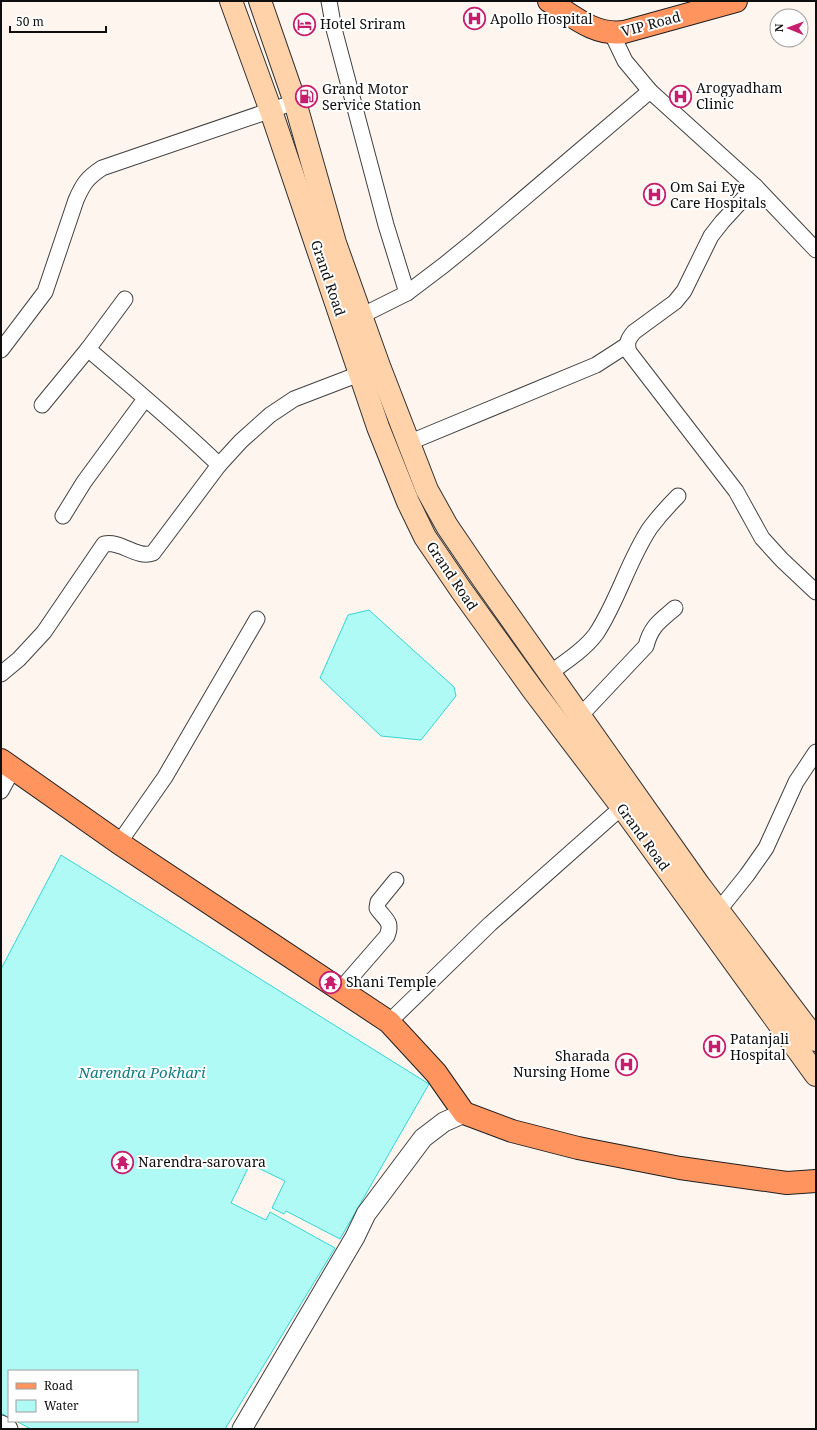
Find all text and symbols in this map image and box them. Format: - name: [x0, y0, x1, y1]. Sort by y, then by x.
- hospital icon: Apollo Hospital: [461, 6, 487, 32]
- street label: VIP Road: [619, 6, 683, 41]
- scale bar: [10, 8, 106, 34]
- north arrow: [769, 8, 809, 48]
- place label: Apollo Hospital: [490, 9, 593, 28]
- hotel icon: Hotel Sriram: [292, 11, 318, 37]
- text: 50 m: [16, 13, 44, 30]
- place label: Hotel Sriram: [320, 14, 406, 33]
- text: N: [771, 23, 786, 32]
- place label: Arogyadham Clinic: [696, 78, 782, 113]
- place label: Grand Motor Service Station: [322, 79, 421, 114]
- hospital icon: Arogyadham Clinic: [668, 83, 694, 109]
- fuel station icon: Grand Motor Service Station: [293, 84, 319, 110]
- place label: Om Sai Eye Care Hospitals: [670, 177, 766, 212]
- hospital icon: Om Sai Eye Care Hospitals: [642, 182, 668, 208]
- street label: Grand Road: [307, 237, 350, 319]
- street label: Grand Road: [422, 538, 483, 614]
- street label: Grand Road: [612, 799, 675, 875]
- temple icon: Shani Temple: [318, 969, 344, 995]
- place label: Shani Temple: [346, 972, 437, 991]
- place label: Patanjali Hospital: [730, 1029, 790, 1064]
- hospital icon: Patanjali Hospital: [701, 1034, 727, 1060]
- place label: Sharada Nursing Home: [513, 1046, 610, 1081]
- hospital icon: Sharada Nursing Home: [613, 1051, 639, 1077]
- water label: Narendra Pokhari: [78, 1062, 206, 1082]
- temple icon: Narendra-sarovara: [109, 1149, 135, 1175]
- place label: Narendra-sarovara: [138, 1152, 266, 1171]
- legend: [8, 1370, 138, 1422]
- text: Road: [44, 1377, 74, 1394]
- text: Water: [44, 1397, 79, 1414]

